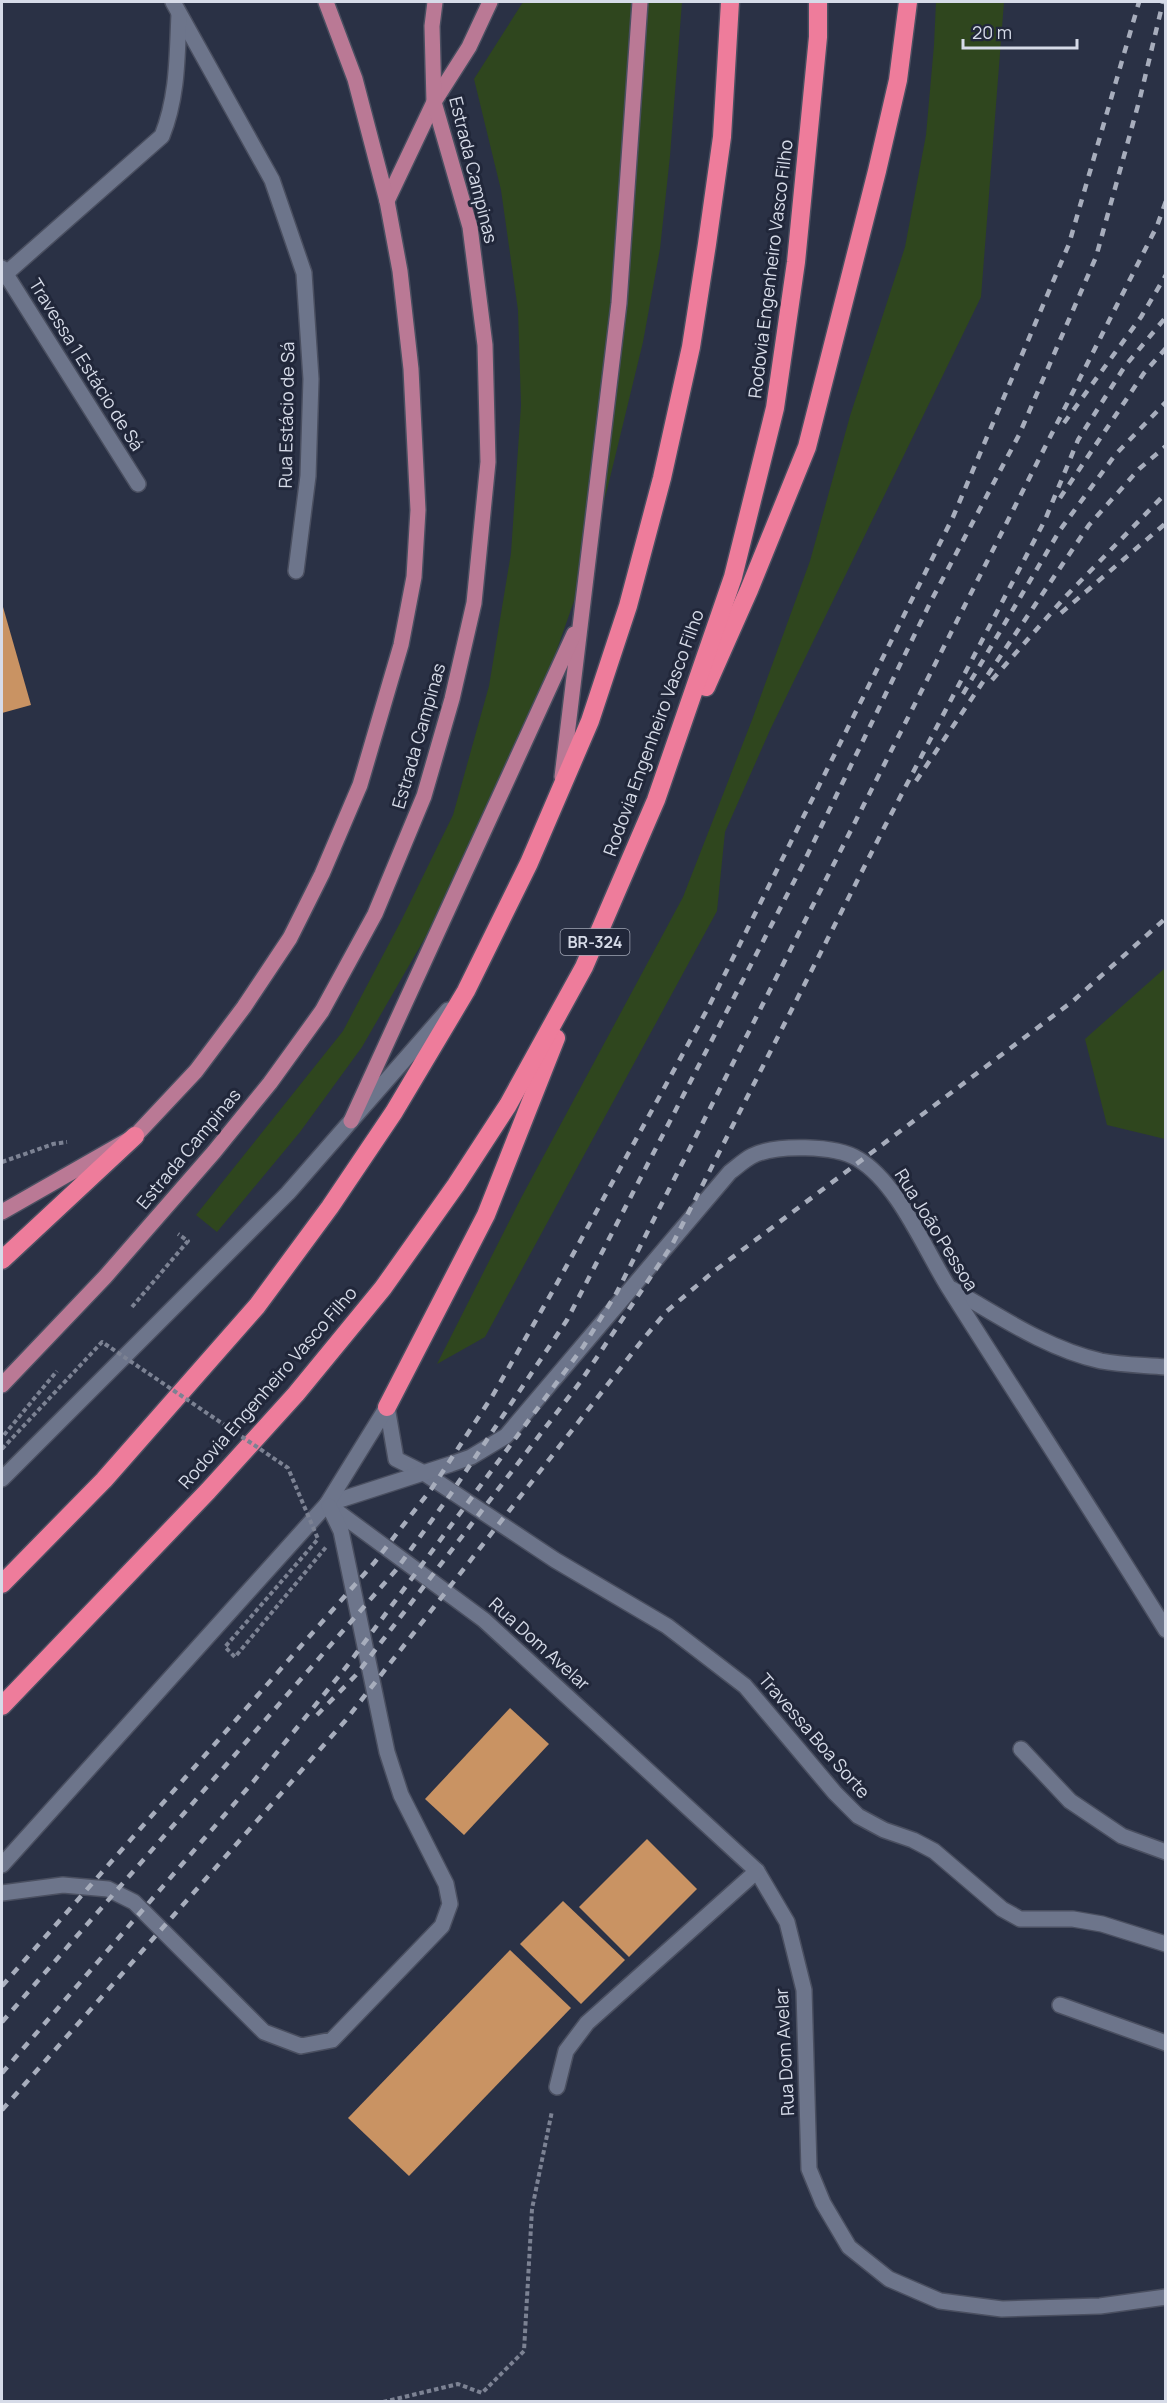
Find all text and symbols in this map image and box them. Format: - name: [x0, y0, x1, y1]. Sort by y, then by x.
- scale bar: [963, 12, 1077, 50]
- text: 20 m: [972, 20, 1012, 44]
- street label: Estrada Campinas: [444, 94, 504, 246]
- street label: Rodovia Engenheiro Vasco Filho: [742, 138, 798, 400]
- street label: Travessa 1 Estácio de Sá: [24, 274, 150, 455]
- street label: Rua Estácio de Sá: [273, 341, 299, 488]
- street label: Rodovia Engenheiro Vasco Filho: [597, 606, 709, 859]
- street label: Estrada Campinas: [386, 660, 450, 811]
- road number: BR-324: [560, 929, 630, 955]
- street label: Estrada Campinas: [131, 1083, 246, 1214]
- street label: Rua João Pessoa: [890, 1164, 984, 1295]
- street label: Rodovia Engenheiro Vasco Filho: [173, 1281, 362, 1494]
- street label: Rua Dom Avelar: [484, 1592, 596, 1695]
- street label: Travessa Boa Sorte: [754, 1668, 876, 1803]
- street label: Rua Dom Avelar: [769, 1987, 799, 2117]

